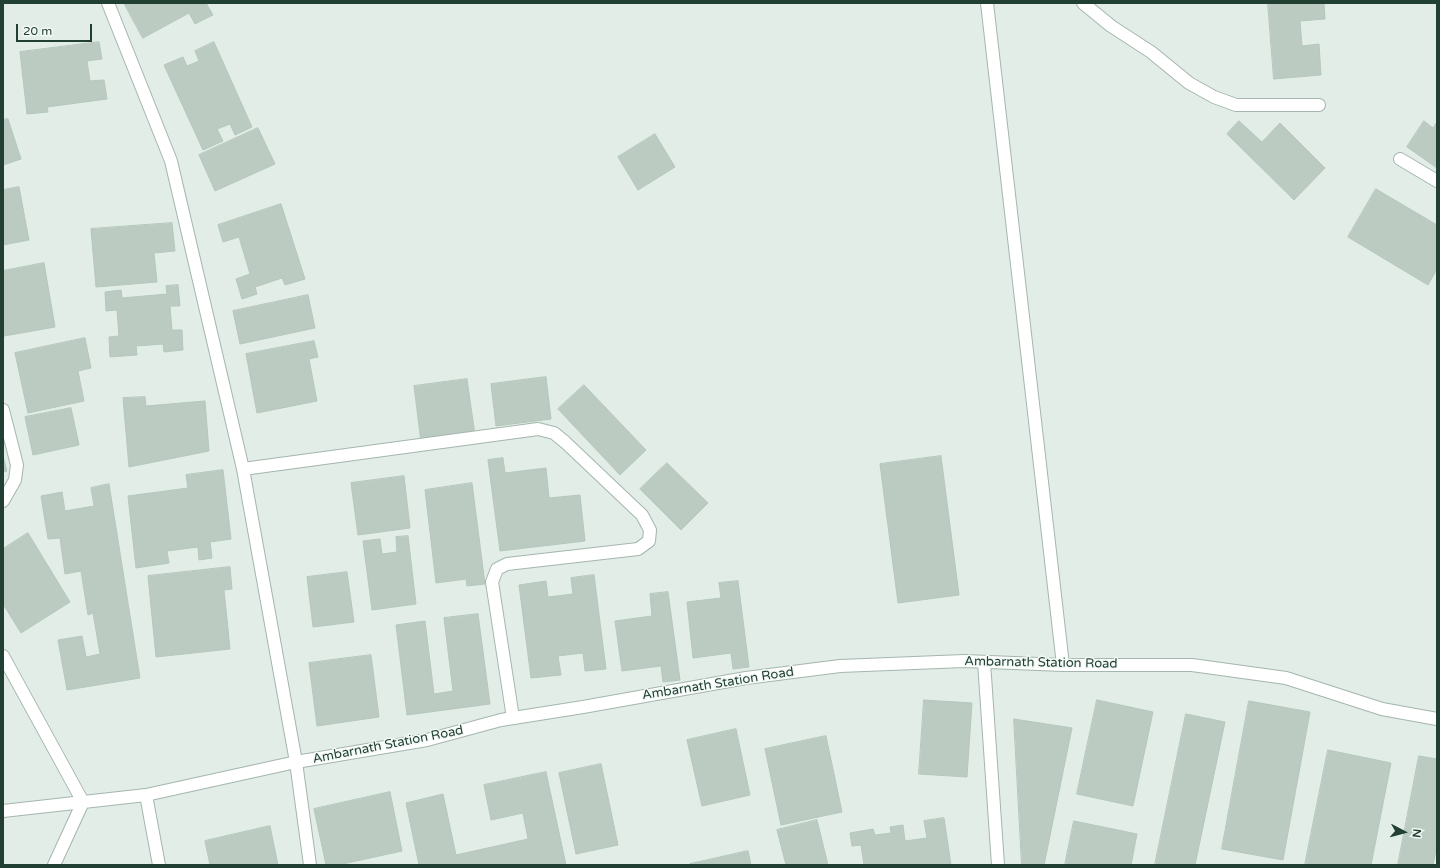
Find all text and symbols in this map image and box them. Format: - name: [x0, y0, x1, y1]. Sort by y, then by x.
- scale bar: [18, 16, 94, 42]
- text: 20 m: [23, 24, 52, 38]
- street label: Ambarnath Station Road: [964, 654, 1118, 672]
- street label: Ambarnath Station Road: [641, 664, 795, 704]
- street label: Ambarnath Station Road: [311, 723, 465, 767]
- north arrow: [1384, 812, 1424, 852]
- text: N: [1410, 828, 1423, 838]

